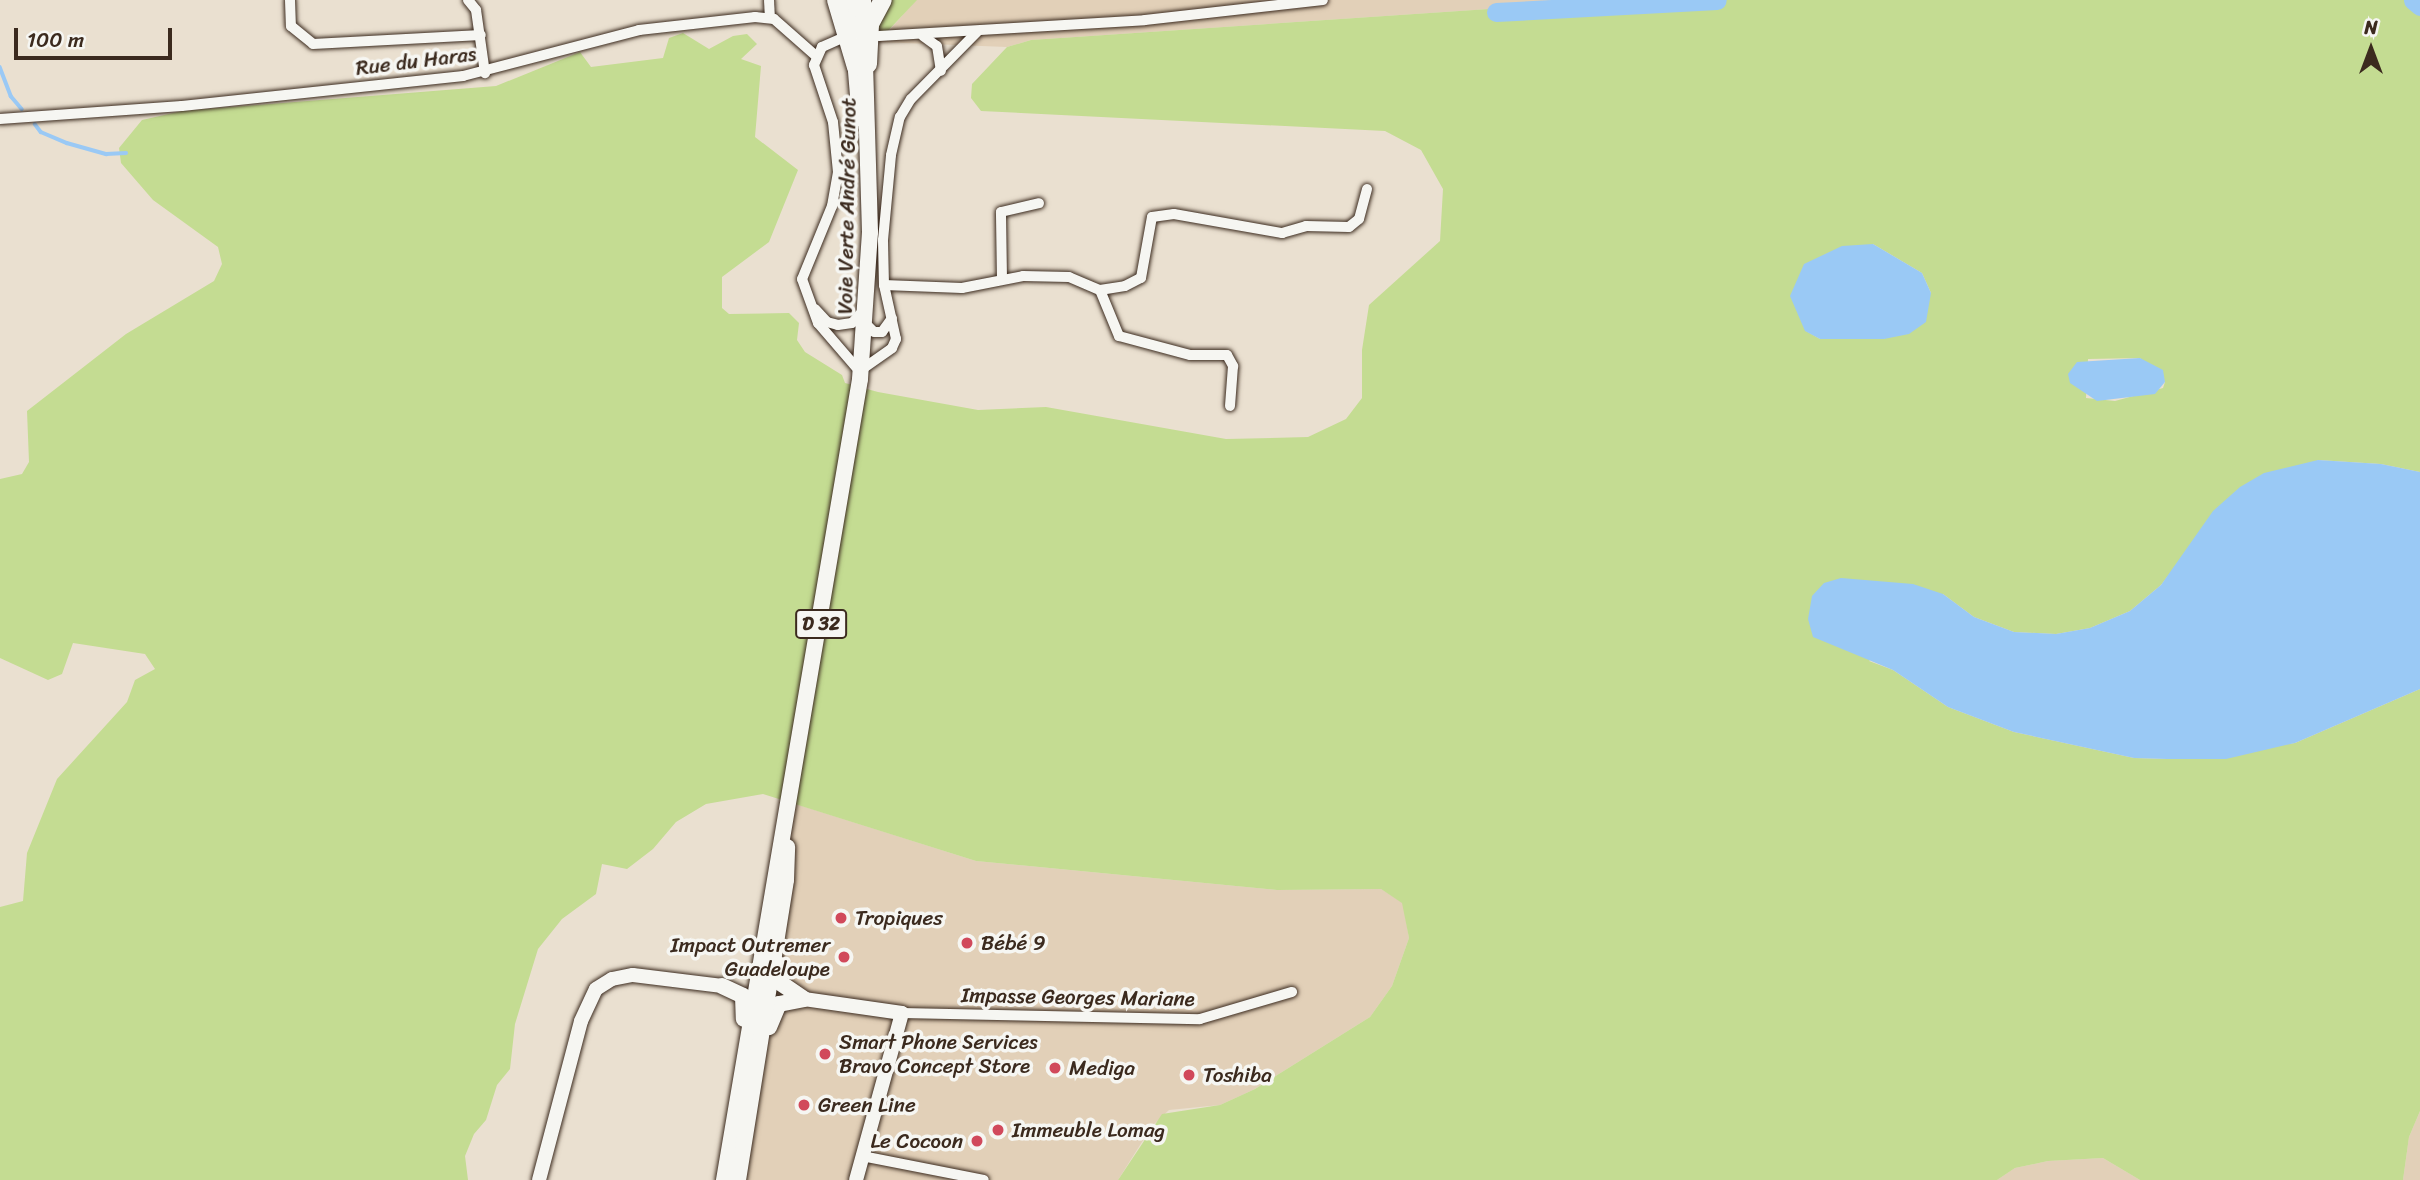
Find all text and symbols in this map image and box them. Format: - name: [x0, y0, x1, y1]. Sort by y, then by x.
- text: N: [2364, 11, 2378, 44]
- scale bar: [18, 14, 175, 58]
- north arrow: [2336, 14, 2406, 84]
- text: 100 m: [27, 21, 84, 59]
- street label: Rue du Haras: [354, 41, 478, 81]
- street label: Voie Verte André Gunot: [833, 98, 861, 314]
- road number: D 32: [795, 608, 847, 639]
- place label: Tropiques: [855, 905, 943, 931]
- marker: Tropiques: [833, 910, 849, 926]
- place label: Bébé 9: [981, 930, 1046, 956]
- place label: Impact Outremer Guadeloupe: [671, 932, 830, 982]
- marker: Bébé 9: [959, 935, 975, 951]
- marker: Impact Outremer Guadeloupe: [836, 949, 852, 965]
- street label: Impasse Georges Mariane: [961, 982, 1195, 1012]
- place label: Smart Phone Services Bravo Concept Store: [839, 1029, 1042, 1079]
- marker: Smart Phone Services Bravo Concept Store: [817, 1046, 833, 1062]
- place label: Mediga: [1069, 1055, 1135, 1081]
- marker: Mediga: [1047, 1060, 1063, 1076]
- place label: Toshiba: [1203, 1062, 1272, 1088]
- marker: Toshiba: [1181, 1067, 1197, 1083]
- place label: Green Line: [818, 1092, 916, 1118]
- marker: Green Line: [796, 1097, 812, 1113]
- place label: Immeuble Lomag: [1012, 1117, 1165, 1143]
- marker: Immeuble Lomag: [990, 1122, 1006, 1138]
- place label: Le Cocoon: [870, 1128, 963, 1154]
- marker: Le Cocoon: [969, 1133, 985, 1149]

